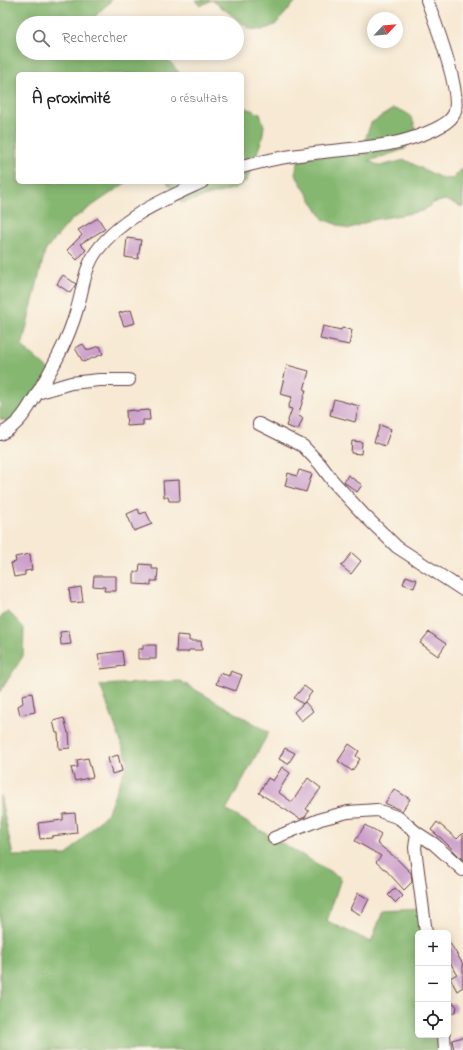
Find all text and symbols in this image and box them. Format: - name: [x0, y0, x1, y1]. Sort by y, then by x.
- north arrow: [367, 12, 403, 48]
- search box: [16, 16, 244, 60]
- icon: search: [30, 27, 52, 49]
- text: Rechercher: [62, 27, 127, 49]
- text: À proximité: [32, 86, 110, 111]
- text: 0 résultats: [171, 89, 228, 108]
- map controls: [415, 930, 451, 1038]
- button: +: [415, 930, 451, 966]
- button: −: [415, 966, 451, 1002]
- button: locate: [415, 1002, 451, 1038]

